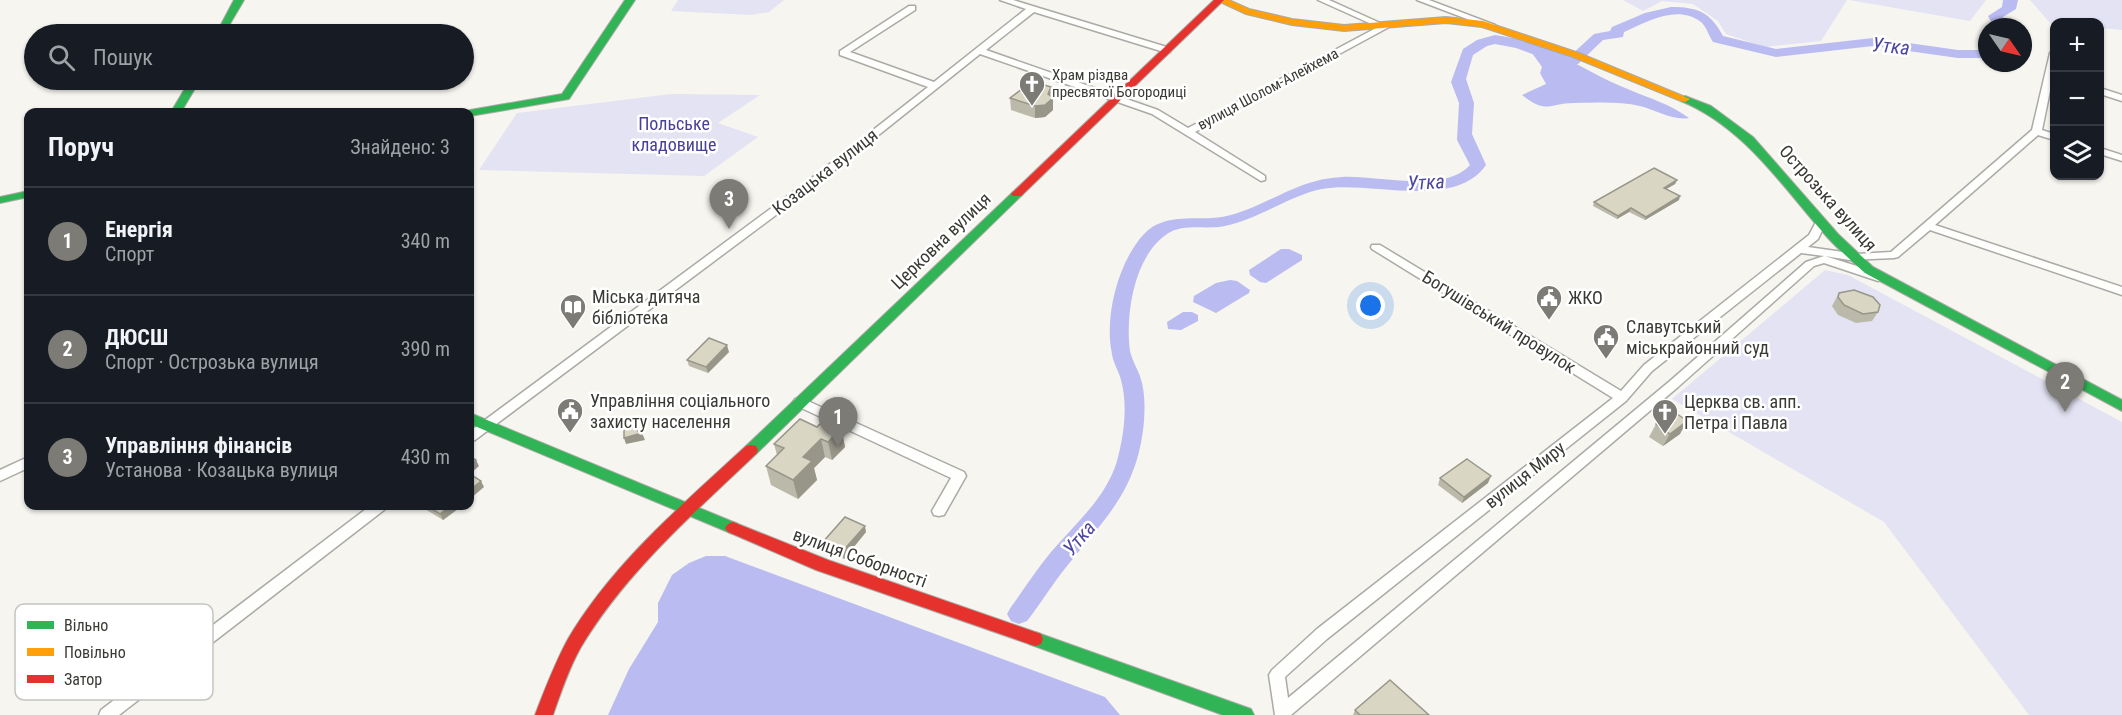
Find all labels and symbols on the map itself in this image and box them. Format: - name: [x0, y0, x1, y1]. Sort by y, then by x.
- north arrow: [1978, 18, 2032, 72]
- water label: Утка: [1871, 32, 1911, 60]
- street label: вулиця Шолом-Алейхема: [1194, 44, 1342, 134]
- place label: Храм різдва пресвятої Богородиці: [1052, 66, 1186, 101]
- church icon: Храм різдва пресвятої Богородиці: [1017, 69, 1047, 107]
- park label: Польське кладовище: [632, 113, 716, 155]
- street label: Козацька вулиця: [768, 124, 881, 219]
- street label: Острозька вулиця: [1775, 140, 1881, 255]
- water label: Утка: [1407, 169, 1445, 195]
- pin: 3: [710, 180, 748, 229]
- street label: Церковна вулиця: [887, 188, 995, 293]
- street label: Богушівський провулок: [1419, 266, 1580, 378]
- public building icon: ЖКО: [1534, 283, 1564, 321]
- place label: Міська дитяча бібліотека: [592, 286, 700, 328]
- place label: ЖКО: [1568, 287, 1603, 308]
- your location: [1356, 291, 1385, 320]
- library icon: Міська дитяча бібліотека: [558, 292, 588, 330]
- place label: Славутський міськрайонний суд: [1626, 316, 1769, 358]
- public building icon: Славутський міськрайонний суд: [1591, 322, 1621, 360]
- pin: 2: [2046, 362, 2084, 412]
- place label: Управління соціального захисту населення: [590, 390, 770, 432]
- place label: Церква св. апп. Петра і Павла: [1684, 391, 1801, 433]
- public building icon: Управління соціального захисту населення: [555, 396, 585, 434]
- church icon: Церква св. апп. Петра і Павла: [1650, 397, 1680, 435]
- pin: 1: [818, 398, 858, 447]
- street label: вулиця Миру: [1480, 437, 1569, 512]
- water label: Утка: [1058, 516, 1100, 560]
- street label: вулиця Соборності: [790, 524, 930, 592]
- legend: [15, 604, 213, 700]
- text: Вільно: [64, 616, 108, 635]
- text: Повільно: [64, 643, 126, 662]
- text: Затор: [64, 670, 102, 689]

